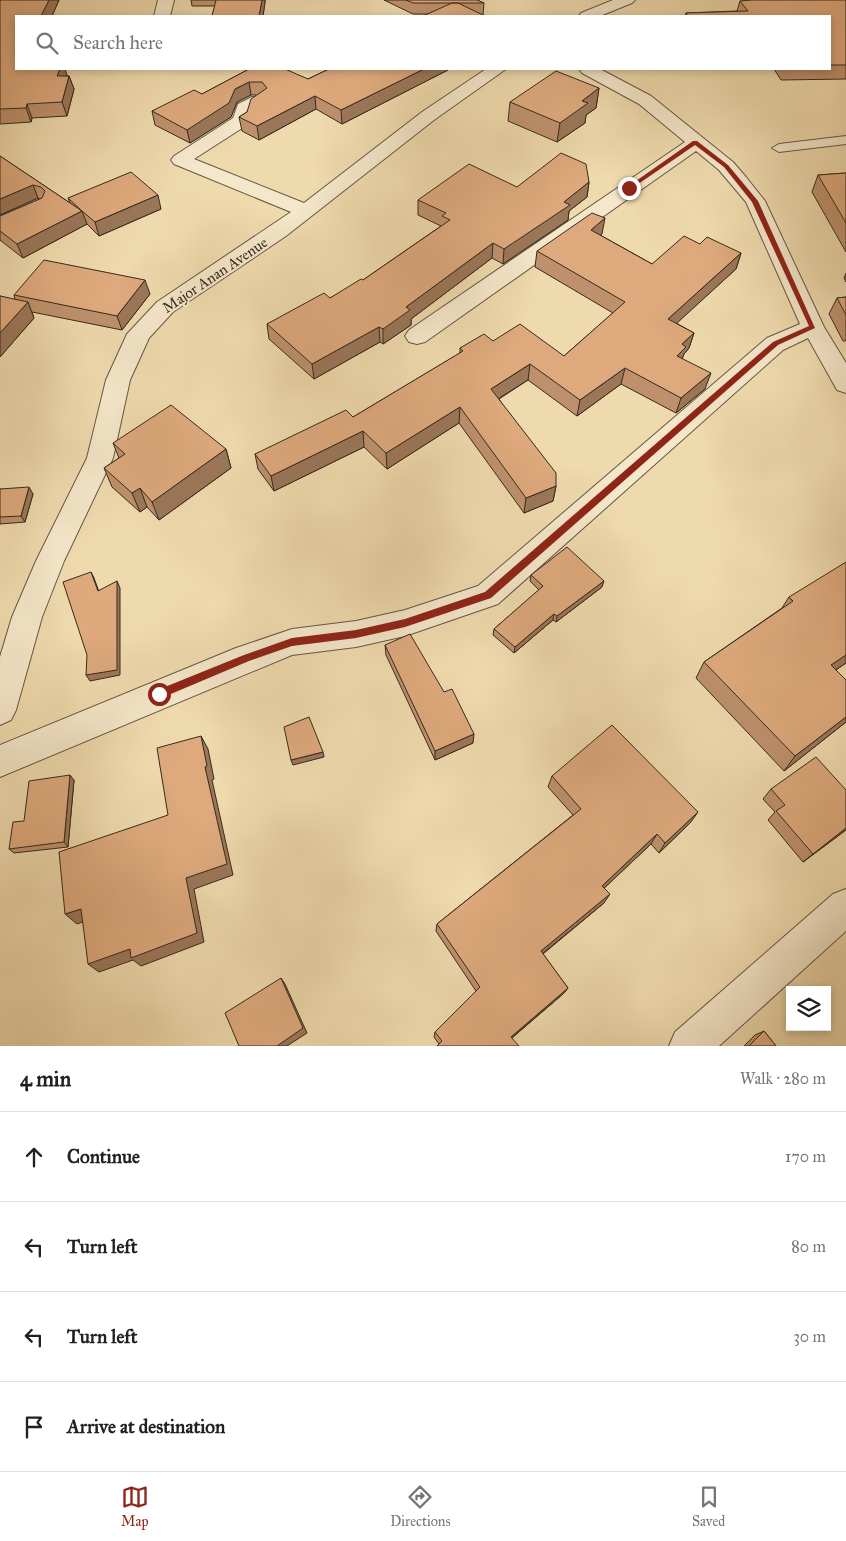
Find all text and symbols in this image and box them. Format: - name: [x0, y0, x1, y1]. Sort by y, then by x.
- search box: [15, 15, 831, 70]
- icon: search: [33, 29, 61, 57]
- text: Search here: [73, 31, 163, 54]
- route end: [618, 177, 641, 200]
- street label: Major Anan Avenue: [159, 233, 271, 317]
- route start: [148, 683, 171, 706]
- map controls: [786, 986, 831, 1031]
- button: layers: [786, 986, 831, 1031]
- text: 4 min: [20, 1066, 71, 1092]
- text: Walk · 280 m: [740, 1069, 826, 1088]
- icon: ahead: [20, 1143, 48, 1171]
- text: Continue: [67, 1145, 140, 1168]
- text: 170 m: [785, 1147, 826, 1166]
- icon: left: [20, 1233, 48, 1261]
- text: Turn left: [67, 1235, 137, 1258]
- text: 80 m: [791, 1237, 826, 1256]
- icon: left: [20, 1323, 48, 1351]
- text: Turn left: [67, 1325, 137, 1348]
- text: 30 m: [793, 1327, 826, 1346]
- icon: arrive: [20, 1413, 48, 1441]
- text: Arrive at destination: [67, 1415, 225, 1438]
- tab: Map: [121, 1483, 149, 1530]
- tab: Directions: [390, 1483, 451, 1530]
- tab: Saved: [692, 1483, 725, 1530]

